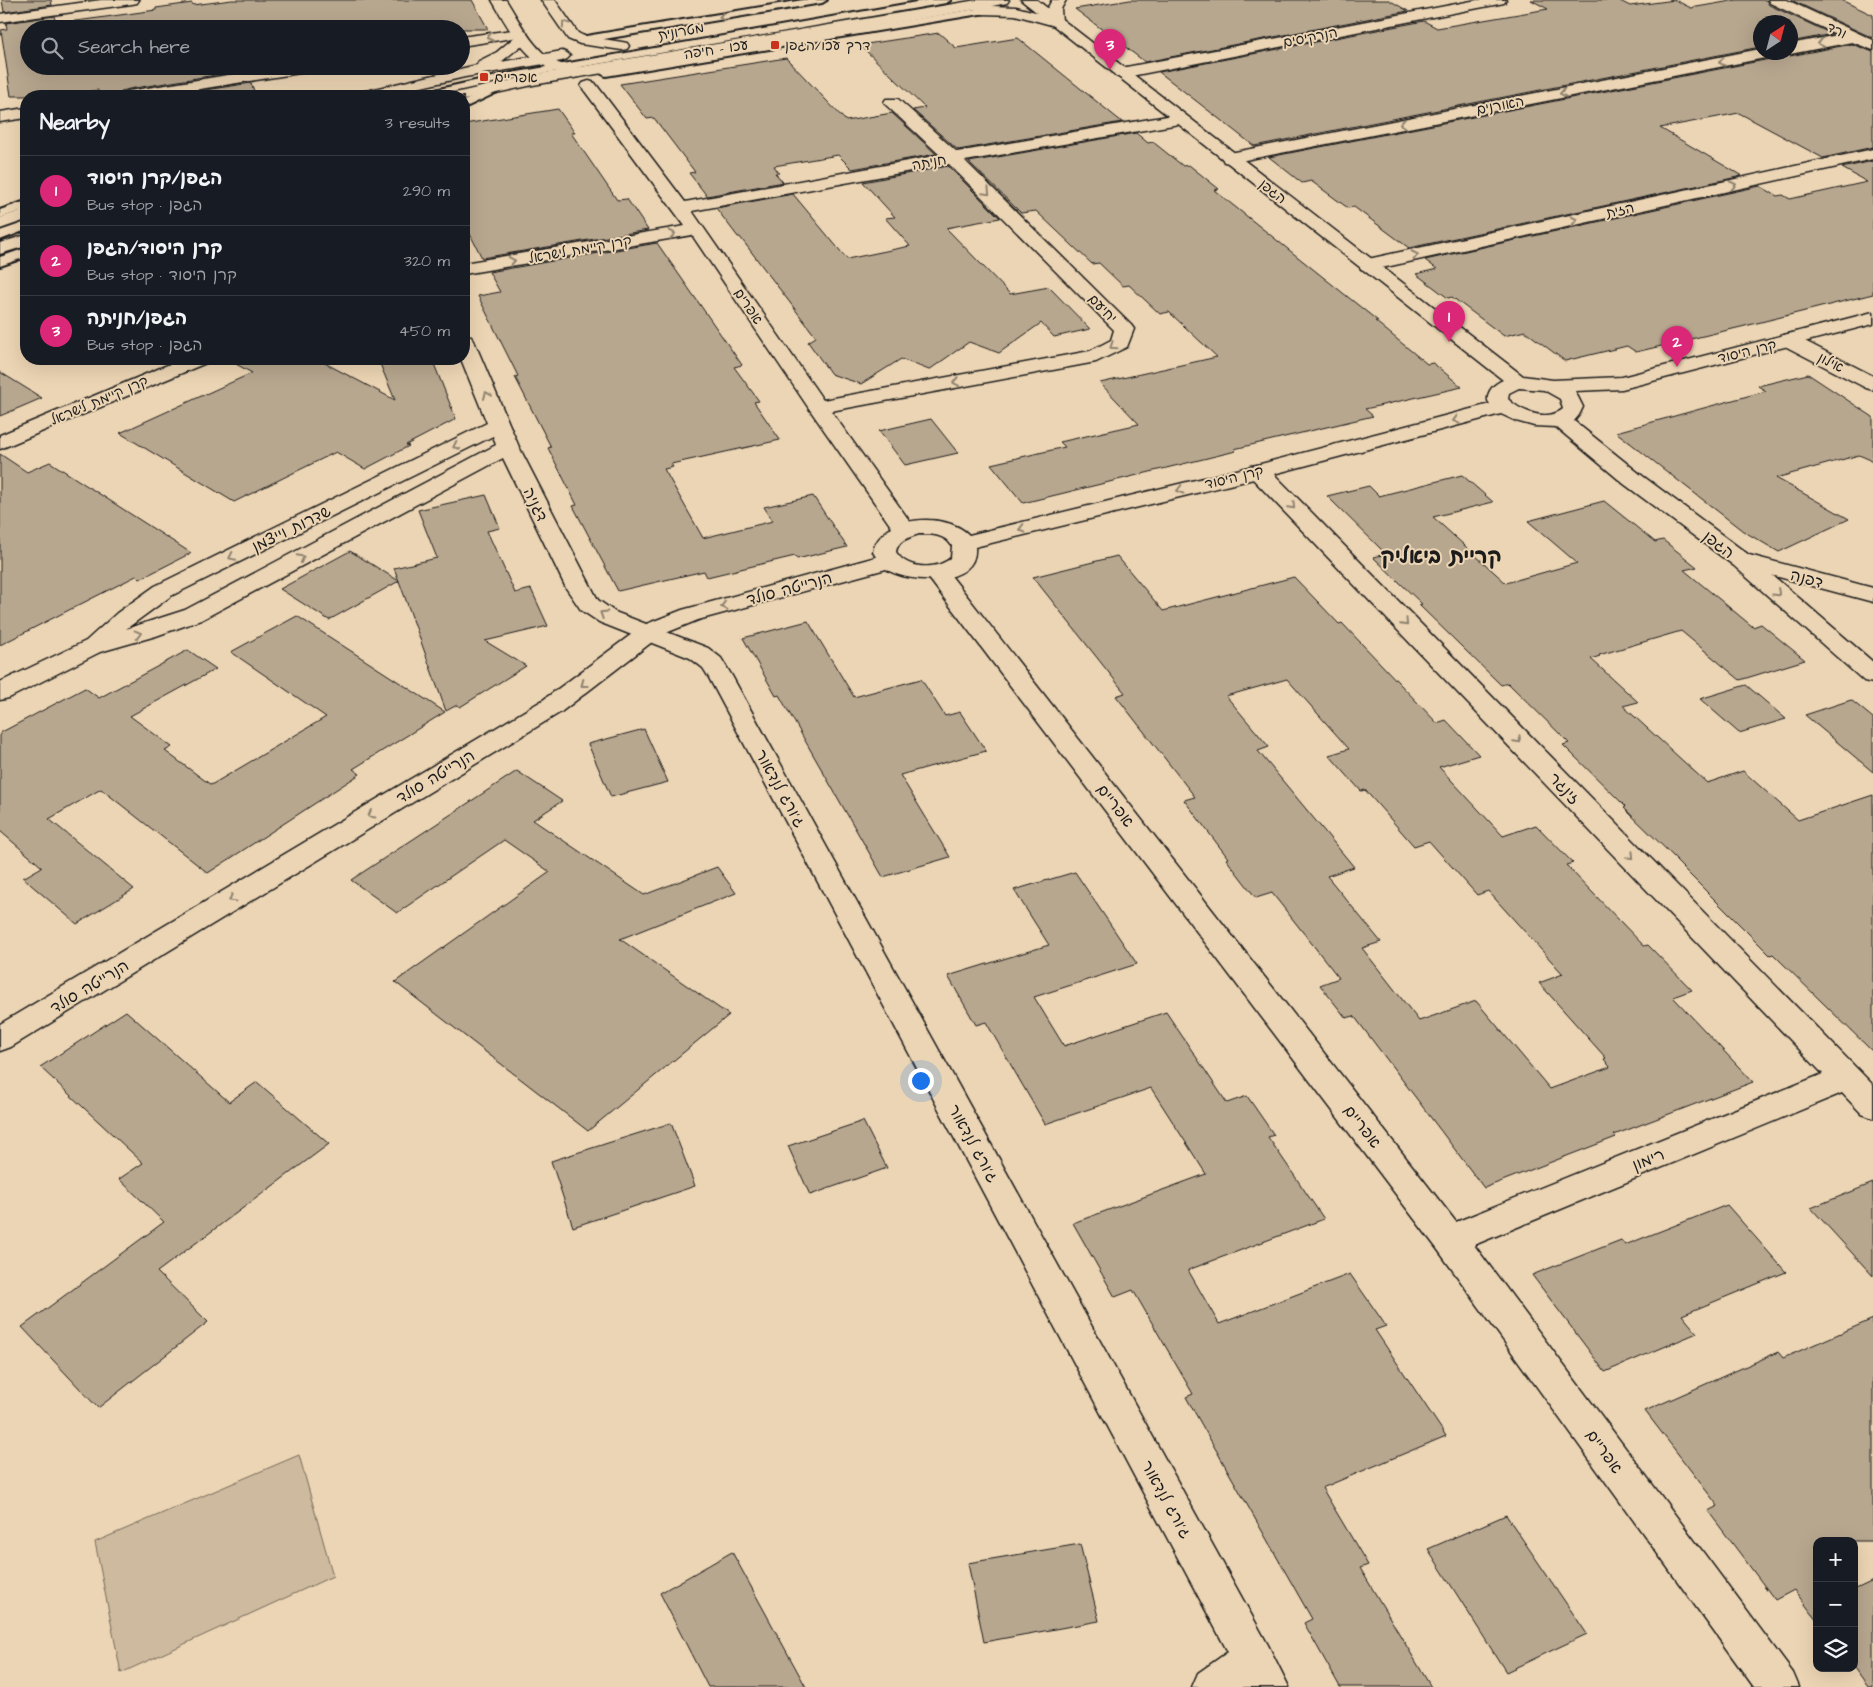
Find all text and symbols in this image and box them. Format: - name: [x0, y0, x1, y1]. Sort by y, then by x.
- one-way arrow: [717, 11, 726, 21]
- north arrow: [1753, 15, 1798, 60]
- street label: מטרונית: [657, 18, 706, 46]
- street label: ורד: [1823, 18, 1850, 44]
- search box: [20, 20, 470, 75]
- one-way arrow: [562, 20, 571, 30]
- street label: הנרקיסים: [1281, 23, 1339, 53]
- pin: 3: [1094, 29, 1126, 70]
- one-way arrow: [486, 32, 495, 42]
- icon: search: [38, 34, 66, 62]
- text: Search here: [78, 34, 190, 61]
- street label: עכו - חיפה: [683, 35, 750, 65]
- place label: דרך עכו/הגפן: [785, 36, 870, 56]
- one-way arrow: [1817, 37, 1826, 47]
- marker: דרך עכו/הגפן: [769, 39, 781, 51]
- one-way arrow: [1718, 56, 1727, 67]
- place label: אפריים: [494, 68, 537, 88]
- marker: אפריים: [478, 71, 490, 83]
- one-way arrow: [1559, 87, 1567, 98]
- street label: האורנים: [1474, 92, 1526, 120]
- text: Nearby: [40, 108, 110, 137]
- text: 3 results: [385, 112, 450, 134]
- one-way arrow: [1399, 119, 1408, 129]
- street label: חניתה: [910, 150, 948, 176]
- text: הגפן/קרן היסוד: [87, 165, 223, 192]
- street label: הגפן: [1254, 175, 1290, 209]
- text: 1: [55, 180, 57, 202]
- text: 290 m: [403, 180, 450, 202]
- one-way arrow: [1728, 180, 1737, 191]
- one-way arrow: [981, 186, 990, 195]
- text: Bus stop · הגפן: [87, 194, 203, 216]
- street label: הזית: [1603, 198, 1636, 224]
- one-way arrow: [1570, 215, 1578, 226]
- one-way arrow: [668, 229, 676, 239]
- street label: קרן קיימת לישראל: [527, 231, 633, 269]
- text: קרן היסוד/הגפן: [87, 235, 223, 262]
- text: 2: [51, 250, 61, 272]
- text: 320 m: [404, 250, 450, 272]
- one-way arrow: [1411, 250, 1420, 261]
- one-way arrow: [507, 256, 516, 266]
- text: Bus stop · קרן היסוד: [87, 264, 237, 286]
- street label: אפרים: [729, 285, 768, 329]
- street label: יחיעם: [1083, 290, 1121, 328]
- pin: 1: [1433, 301, 1465, 342]
- text: הגפן/חניתה: [87, 305, 187, 332]
- text: 3: [52, 320, 60, 342]
- text: 450 m: [399, 320, 450, 342]
- pin: 2: [1661, 326, 1693, 367]
- text: Bus stop · הגפן: [87, 334, 203, 356]
- street label: קרן היסוד: [1716, 335, 1779, 369]
- one-way arrow: [1109, 339, 1118, 349]
- street label: אילון: [1814, 348, 1847, 378]
- street label: קרן קיימת לישראל: [47, 371, 151, 431]
- one-way arrow: [952, 376, 961, 386]
- one-way arrow: [483, 391, 493, 400]
- one-way arrow: [1453, 414, 1461, 424]
- one-way arrow: [452, 440, 461, 450]
- street label: קרן היסוד: [1203, 461, 1266, 495]
- street label: דגניה: [517, 484, 553, 525]
- one-way arrow: [1176, 484, 1185, 495]
- street label: שדרות וייצמן: [248, 500, 335, 558]
- one-way arrow: [1286, 500, 1295, 509]
- one-way arrow: [1018, 523, 1027, 534]
- street label: הגפן: [1698, 526, 1739, 564]
- district label: קריית ביאליק: [1381, 542, 1501, 571]
- one-way arrow: [228, 551, 237, 561]
- one-way arrow: [295, 554, 304, 564]
- street label: דפנה: [1788, 564, 1826, 594]
- street label: הנרייטה סולד: [744, 567, 835, 611]
- one-way arrow: [1771, 587, 1780, 596]
- one-way arrow: [720, 601, 728, 611]
- one-way arrow: [599, 610, 608, 620]
- one-way arrow: [1399, 617, 1408, 626]
- one-way arrow: [134, 629, 142, 639]
- one-way arrow: [581, 678, 590, 686]
- one-way arrow: [1512, 734, 1521, 743]
- street label: הנרייטה סולד: [392, 745, 479, 809]
- street label: ג'ורג לנדאור: [750, 746, 811, 832]
- street label: זינגר: [1544, 768, 1585, 809]
- street label: אפריים: [1091, 779, 1139, 832]
- one-way arrow: [368, 809, 377, 819]
- one-way arrow: [1625, 851, 1634, 860]
- one-way arrow: [229, 893, 238, 903]
- street label: הנרייטה סולד: [46, 955, 133, 1019]
- your location: [908, 1068, 934, 1094]
- street label: אפריים: [1338, 1100, 1386, 1153]
- street label: ג'ורג לנדאור: [943, 1101, 1004, 1187]
- street label: רימון: [1629, 1144, 1668, 1176]
- street label: אפריים: [1581, 1425, 1628, 1478]
- street label: ג'ורג לנדאור: [1136, 1457, 1197, 1543]
- map controls: [1813, 1537, 1858, 1672]
- button: +: [1813, 1537, 1858, 1582]
- button: −: [1813, 1582, 1858, 1627]
- button: layers: [1813, 1627, 1858, 1672]

